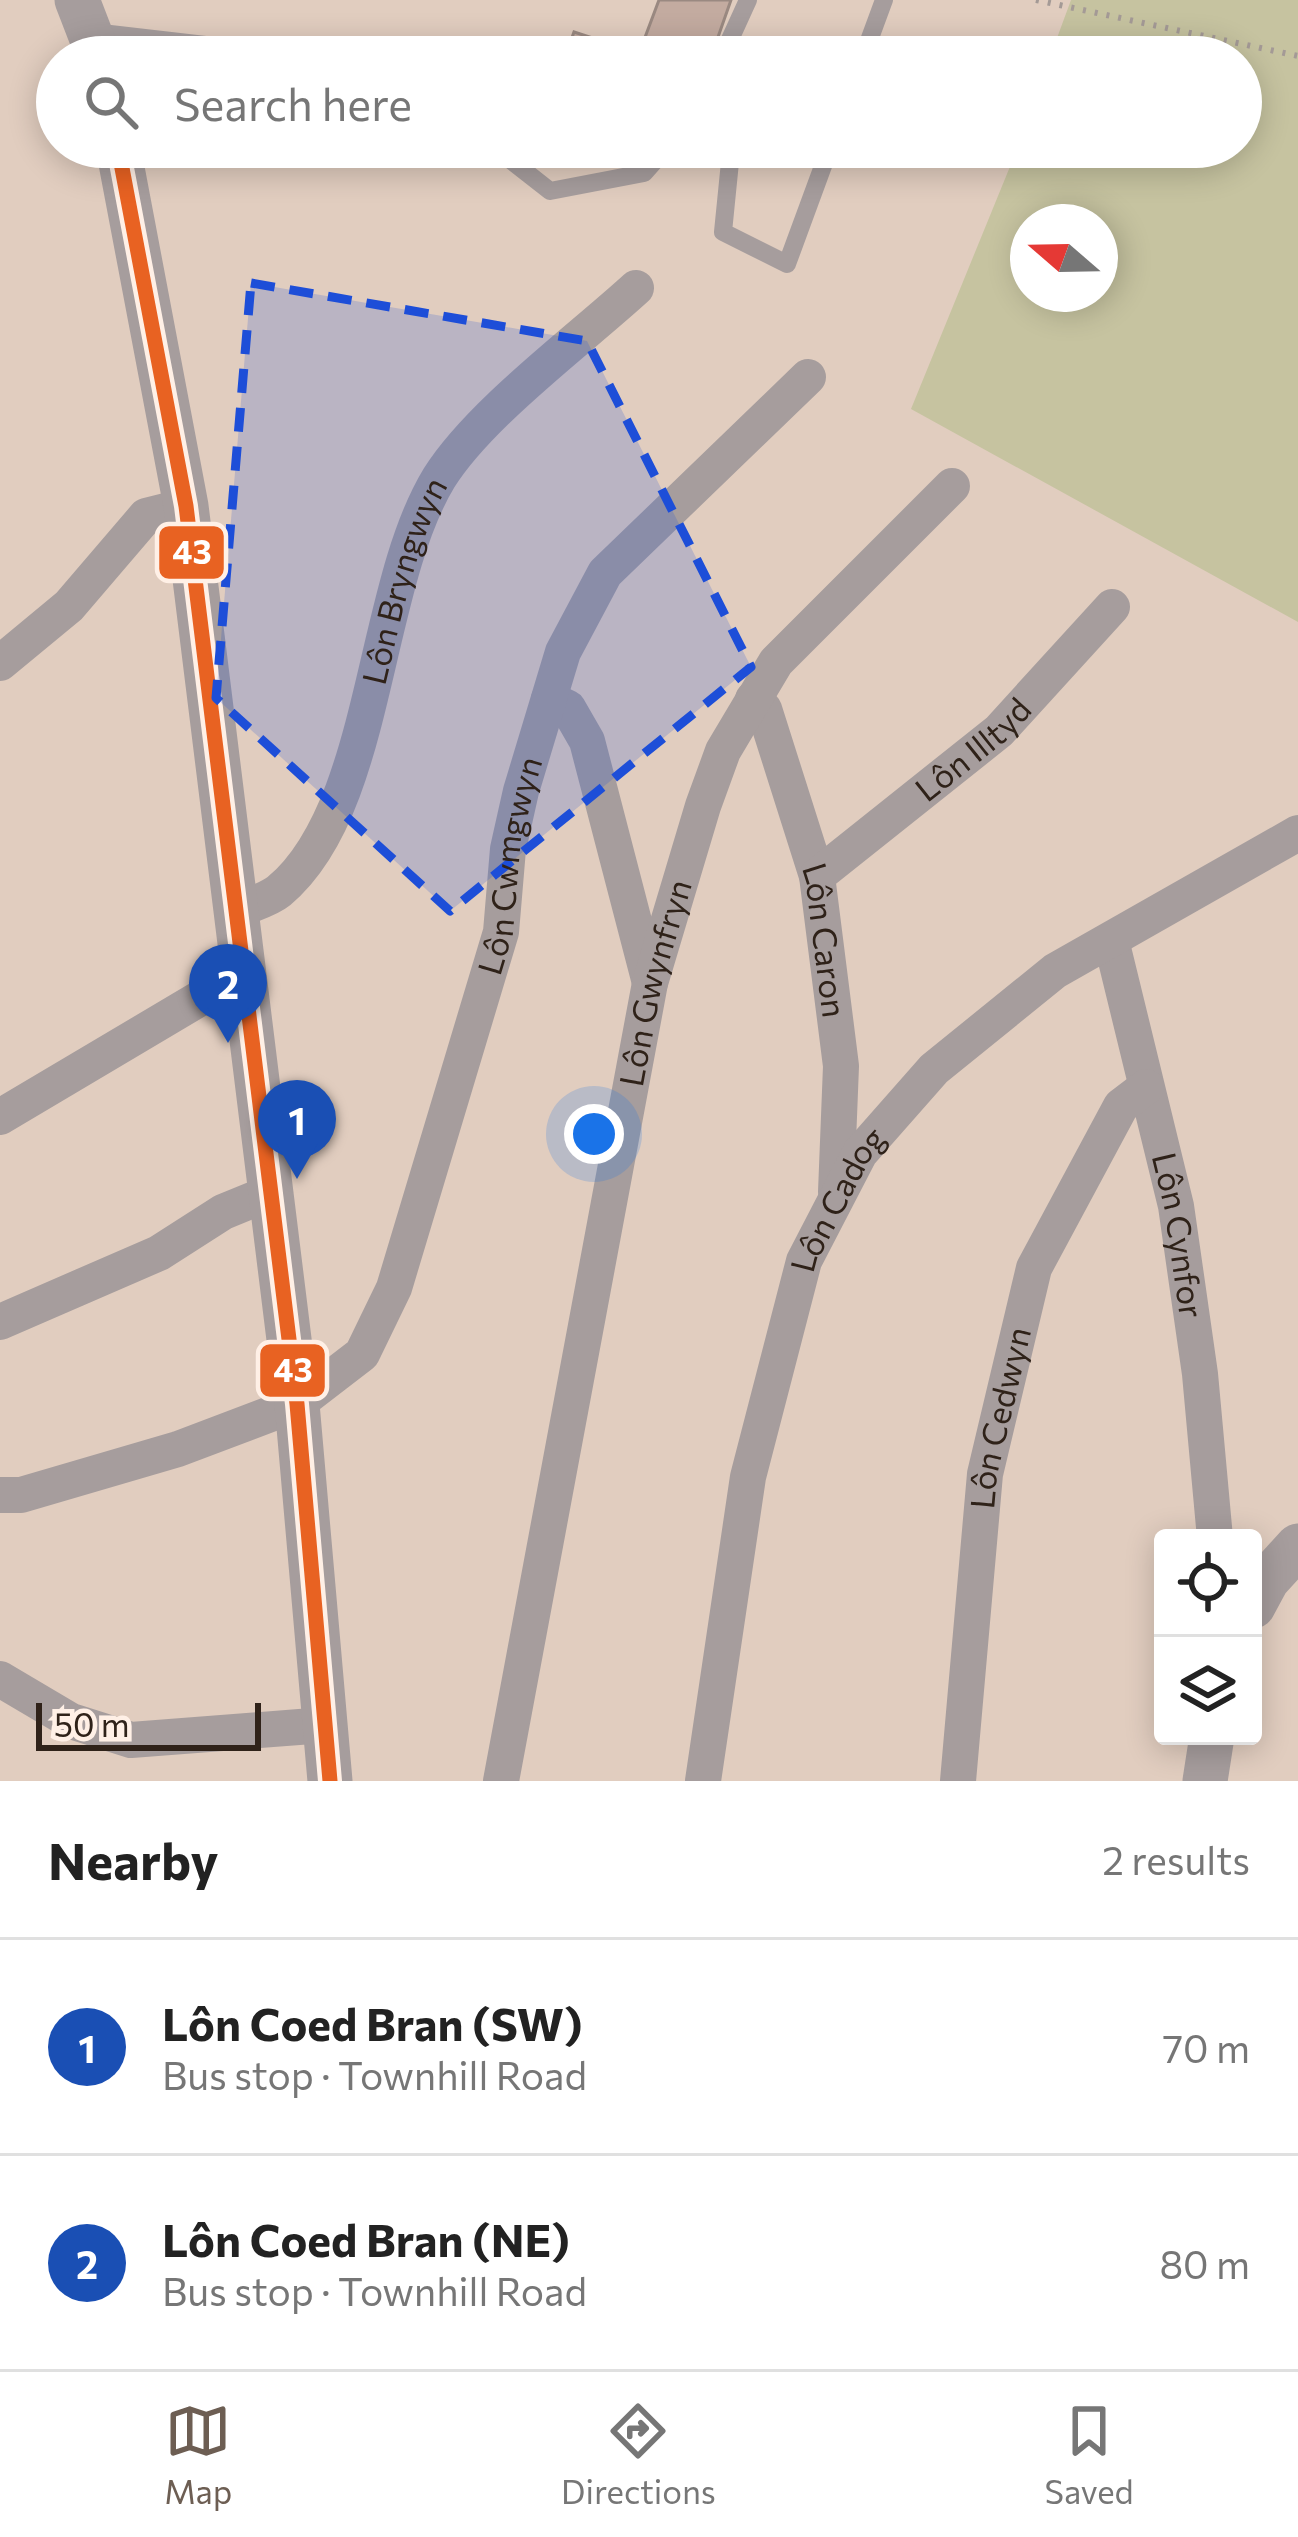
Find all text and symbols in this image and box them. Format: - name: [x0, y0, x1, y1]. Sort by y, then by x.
- search box: [36, 36, 1262, 168]
- icon: search: [78, 69, 144, 135]
- text: Search here: [174, 75, 412, 130]
- north arrow: [1010, 204, 1118, 312]
- street label: Lôn Bryngwyn: [352, 469, 454, 688]
- line badge: 43: [157, 524, 226, 581]
- text: 43: [172, 530, 212, 571]
- street label: Lôn Illtyd: [906, 688, 1039, 809]
- street label: Lôn Cwmgwyn: [467, 751, 549, 979]
- street label: Lôn Caron: [795, 857, 857, 1020]
- street label: Lôn Gwynfryn: [609, 874, 699, 1089]
- pin: 2: [189, 944, 267, 1043]
- pin: 1: [258, 1080, 336, 1179]
- your location: [564, 1104, 624, 1164]
- street label: Lôn Cadog: [780, 1117, 893, 1276]
- street label: Lôn Cynfor: [1145, 1148, 1214, 1320]
- street label: Lôn Cedwyn: [960, 1322, 1038, 1510]
- line badge: 43: [258, 1342, 327, 1399]
- text: 43: [273, 1348, 313, 1389]
- map controls: [1154, 1529, 1262, 1745]
- button: locate: [1154, 1529, 1262, 1637]
- button: layers: [1154, 1637, 1262, 1745]
- scale bar: [36, 1697, 261, 1750]
- text: 50 m: [54, 1703, 130, 1744]
- text: Nearby: [48, 1828, 218, 1891]
- text: 2 results: [1102, 1835, 1250, 1883]
- text: Lôn Coed Bran (SW): [162, 1995, 582, 2050]
- text: 1: [78, 2023, 96, 2071]
- text: 70 m: [1163, 2023, 1250, 2071]
- text: Bus stop · Townhill Road: [162, 2050, 587, 2098]
- text: Lôn Coed Bran (NE): [162, 2211, 570, 2266]
- text: 2: [76, 2239, 98, 2287]
- text: 80 m: [1159, 2239, 1250, 2287]
- text: Bus stop · Townhill Road: [162, 2266, 587, 2314]
- tab: Map: [164, 2398, 232, 2511]
- tab: Directions: [561, 2398, 716, 2511]
- tab: Saved: [1045, 2398, 1134, 2511]

